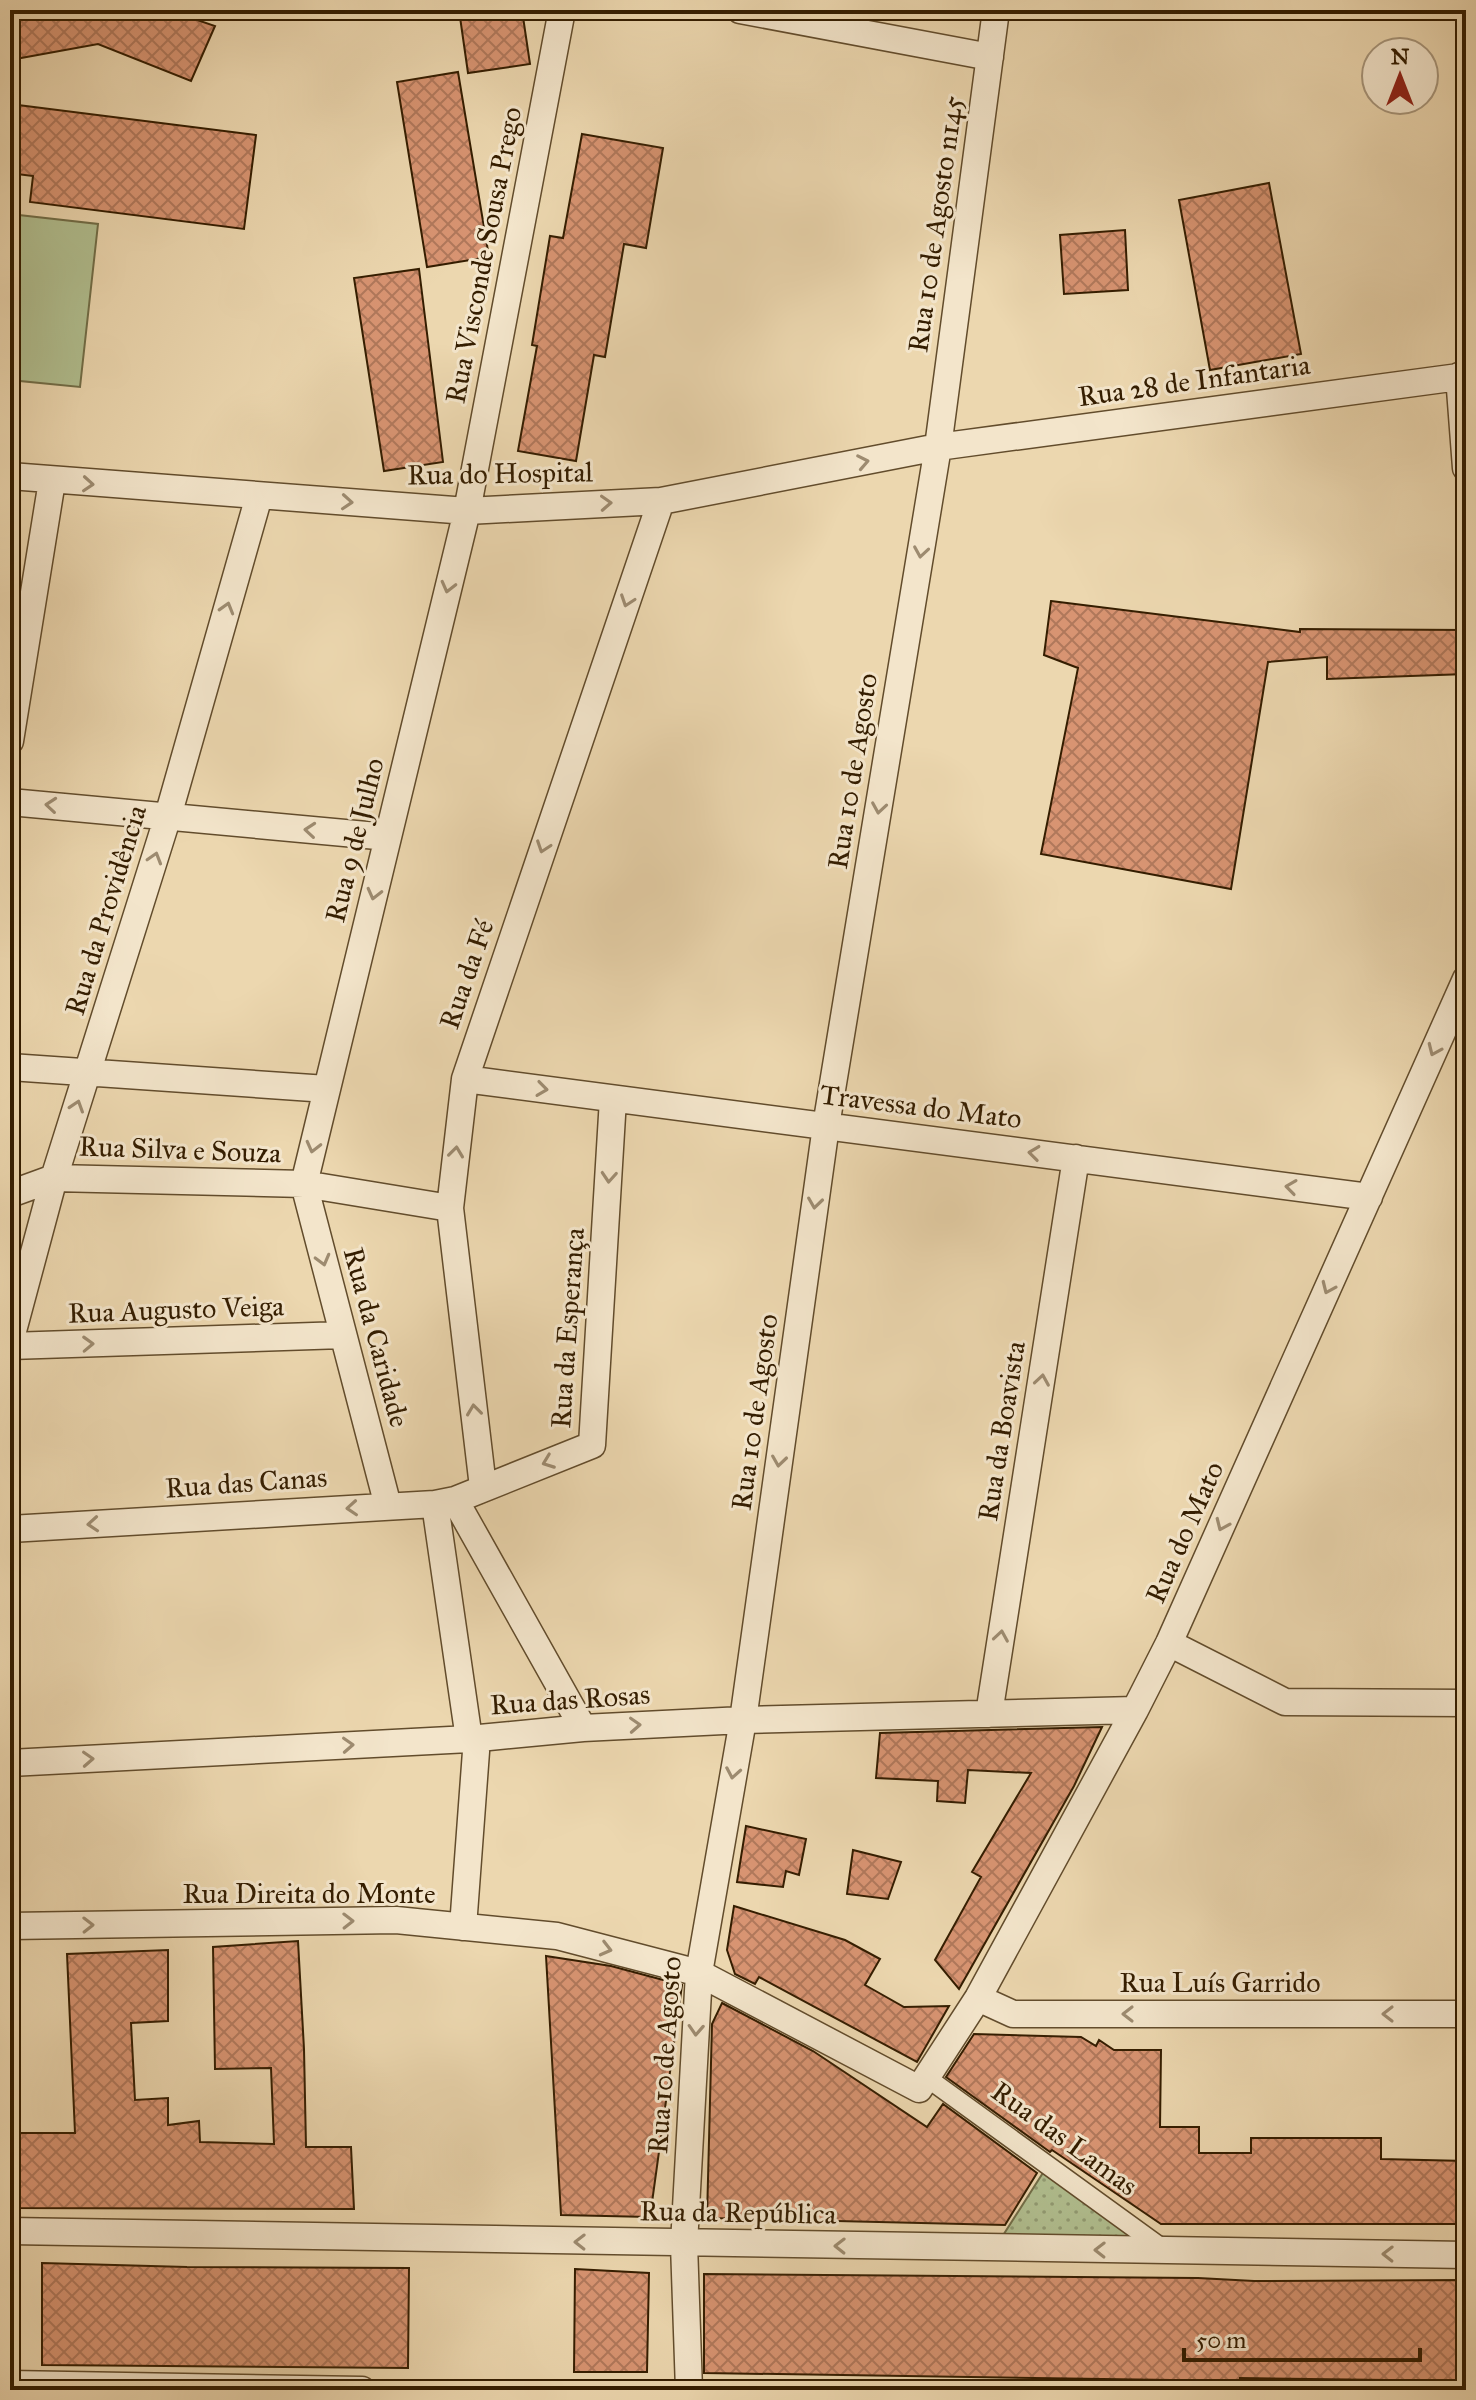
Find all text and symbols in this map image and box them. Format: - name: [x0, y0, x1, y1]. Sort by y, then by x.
- north arrow: [1360, 36, 1440, 116]
- text: N: [1391, 43, 1410, 70]
- street label: Rua 10 de Agosto n145: [900, 94, 971, 355]
- street label: Rua Visconde Sousa Prego: [438, 104, 529, 406]
- street label: Rua 28 de Infantaria: [1076, 347, 1312, 414]
- street label: Rua do Hospital: [407, 454, 594, 493]
- one-way arrow: [856, 454, 869, 471]
- one-way arrow: [82, 475, 95, 492]
- one-way arrow: [341, 493, 354, 510]
- one-way arrow: [600, 495, 613, 512]
- one-way arrow: [913, 545, 930, 559]
- one-way arrow: [441, 579, 458, 593]
- one-way arrow: [621, 593, 637, 607]
- one-way arrow: [218, 601, 234, 615]
- street label: Rua 10 de Agosto: [820, 671, 885, 872]
- street label: Rua 9 de Julho: [317, 754, 392, 926]
- one-way arrow: [44, 797, 57, 814]
- street label: Rua da Providência: [57, 801, 154, 1019]
- one-way arrow: [871, 802, 888, 815]
- one-way arrow: [303, 821, 316, 838]
- one-way arrow: [537, 839, 553, 853]
- one-way arrow: [146, 851, 162, 865]
- one-way arrow: [366, 887, 383, 900]
- street label: Rua da Fé: [431, 915, 502, 1034]
- one-way arrow: [1428, 1042, 1444, 1056]
- street label: Travessa do Mato: [818, 1077, 1024, 1136]
- one-way arrow: [535, 1080, 549, 1097]
- one-way arrow: [68, 1100, 84, 1114]
- street label: Rua Silva e Souza: [78, 1128, 282, 1171]
- one-way arrow: [305, 1139, 322, 1153]
- one-way arrow: [448, 1145, 465, 1158]
- one-way arrow: [1027, 1145, 1040, 1162]
- one-way arrow: [600, 1171, 617, 1183]
- one-way arrow: [1284, 1179, 1298, 1196]
- one-way arrow: [807, 1196, 824, 1210]
- street label: Rua da Esperança: [543, 1226, 592, 1430]
- street label: Rua da Caridade: [336, 1243, 417, 1431]
- one-way arrow: [314, 1252, 331, 1266]
- one-way arrow: [1322, 1279, 1338, 1294]
- street label: Rua Augusto Veiga: [67, 1288, 285, 1331]
- street label: Rua 10 de Agosto: [723, 1312, 786, 1513]
- one-way arrow: [82, 1335, 95, 1352]
- street label: Rua da Boavista: [970, 1338, 1033, 1524]
- one-way arrow: [1032, 1373, 1049, 1386]
- one-way arrow: [466, 1403, 483, 1417]
- one-way arrow: [542, 1452, 556, 1469]
- one-way arrow: [771, 1454, 788, 1467]
- street label: Rua do Mato: [1138, 1456, 1231, 1609]
- street label: Rua das Canas: [164, 1459, 328, 1506]
- one-way arrow: [345, 1499, 358, 1516]
- one-way arrow: [86, 1515, 99, 1532]
- one-way arrow: [1215, 1517, 1231, 1531]
- one-way arrow: [992, 1630, 1009, 1643]
- street label: Rua das Rosas: [489, 1676, 651, 1723]
- one-way arrow: [629, 1717, 642, 1734]
- one-way arrow: [342, 1737, 355, 1754]
- one-way arrow: [82, 1751, 95, 1768]
- one-way arrow: [726, 1766, 743, 1780]
- street label: Rua Direita do Monte: [182, 1876, 436, 1911]
- one-way arrow: [342, 1912, 355, 1930]
- one-way arrow: [82, 1916, 95, 1933]
- one-way arrow: [598, 1939, 612, 1956]
- street label: Rua 10 de Agosto: [640, 1955, 689, 2155]
- street label: Rua Luís Garrido: [1119, 1965, 1321, 2000]
- one-way arrow: [1121, 2005, 1134, 2023]
- one-way arrow: [1381, 2005, 1394, 2023]
- one-way arrow: [688, 2024, 705, 2037]
- street label: Rua das Lamas: [985, 2074, 1145, 2203]
- street label: Rua da República: [639, 2193, 837, 2232]
- one-way arrow: [573, 2233, 586, 2251]
- one-way arrow: [833, 2237, 846, 2255]
- one-way arrow: [1093, 2241, 1106, 2258]
- one-way arrow: [1381, 2245, 1394, 2263]
- scale bar: [1184, 2312, 1420, 2362]
- text: 50 m: [1196, 2325, 1246, 2355]

